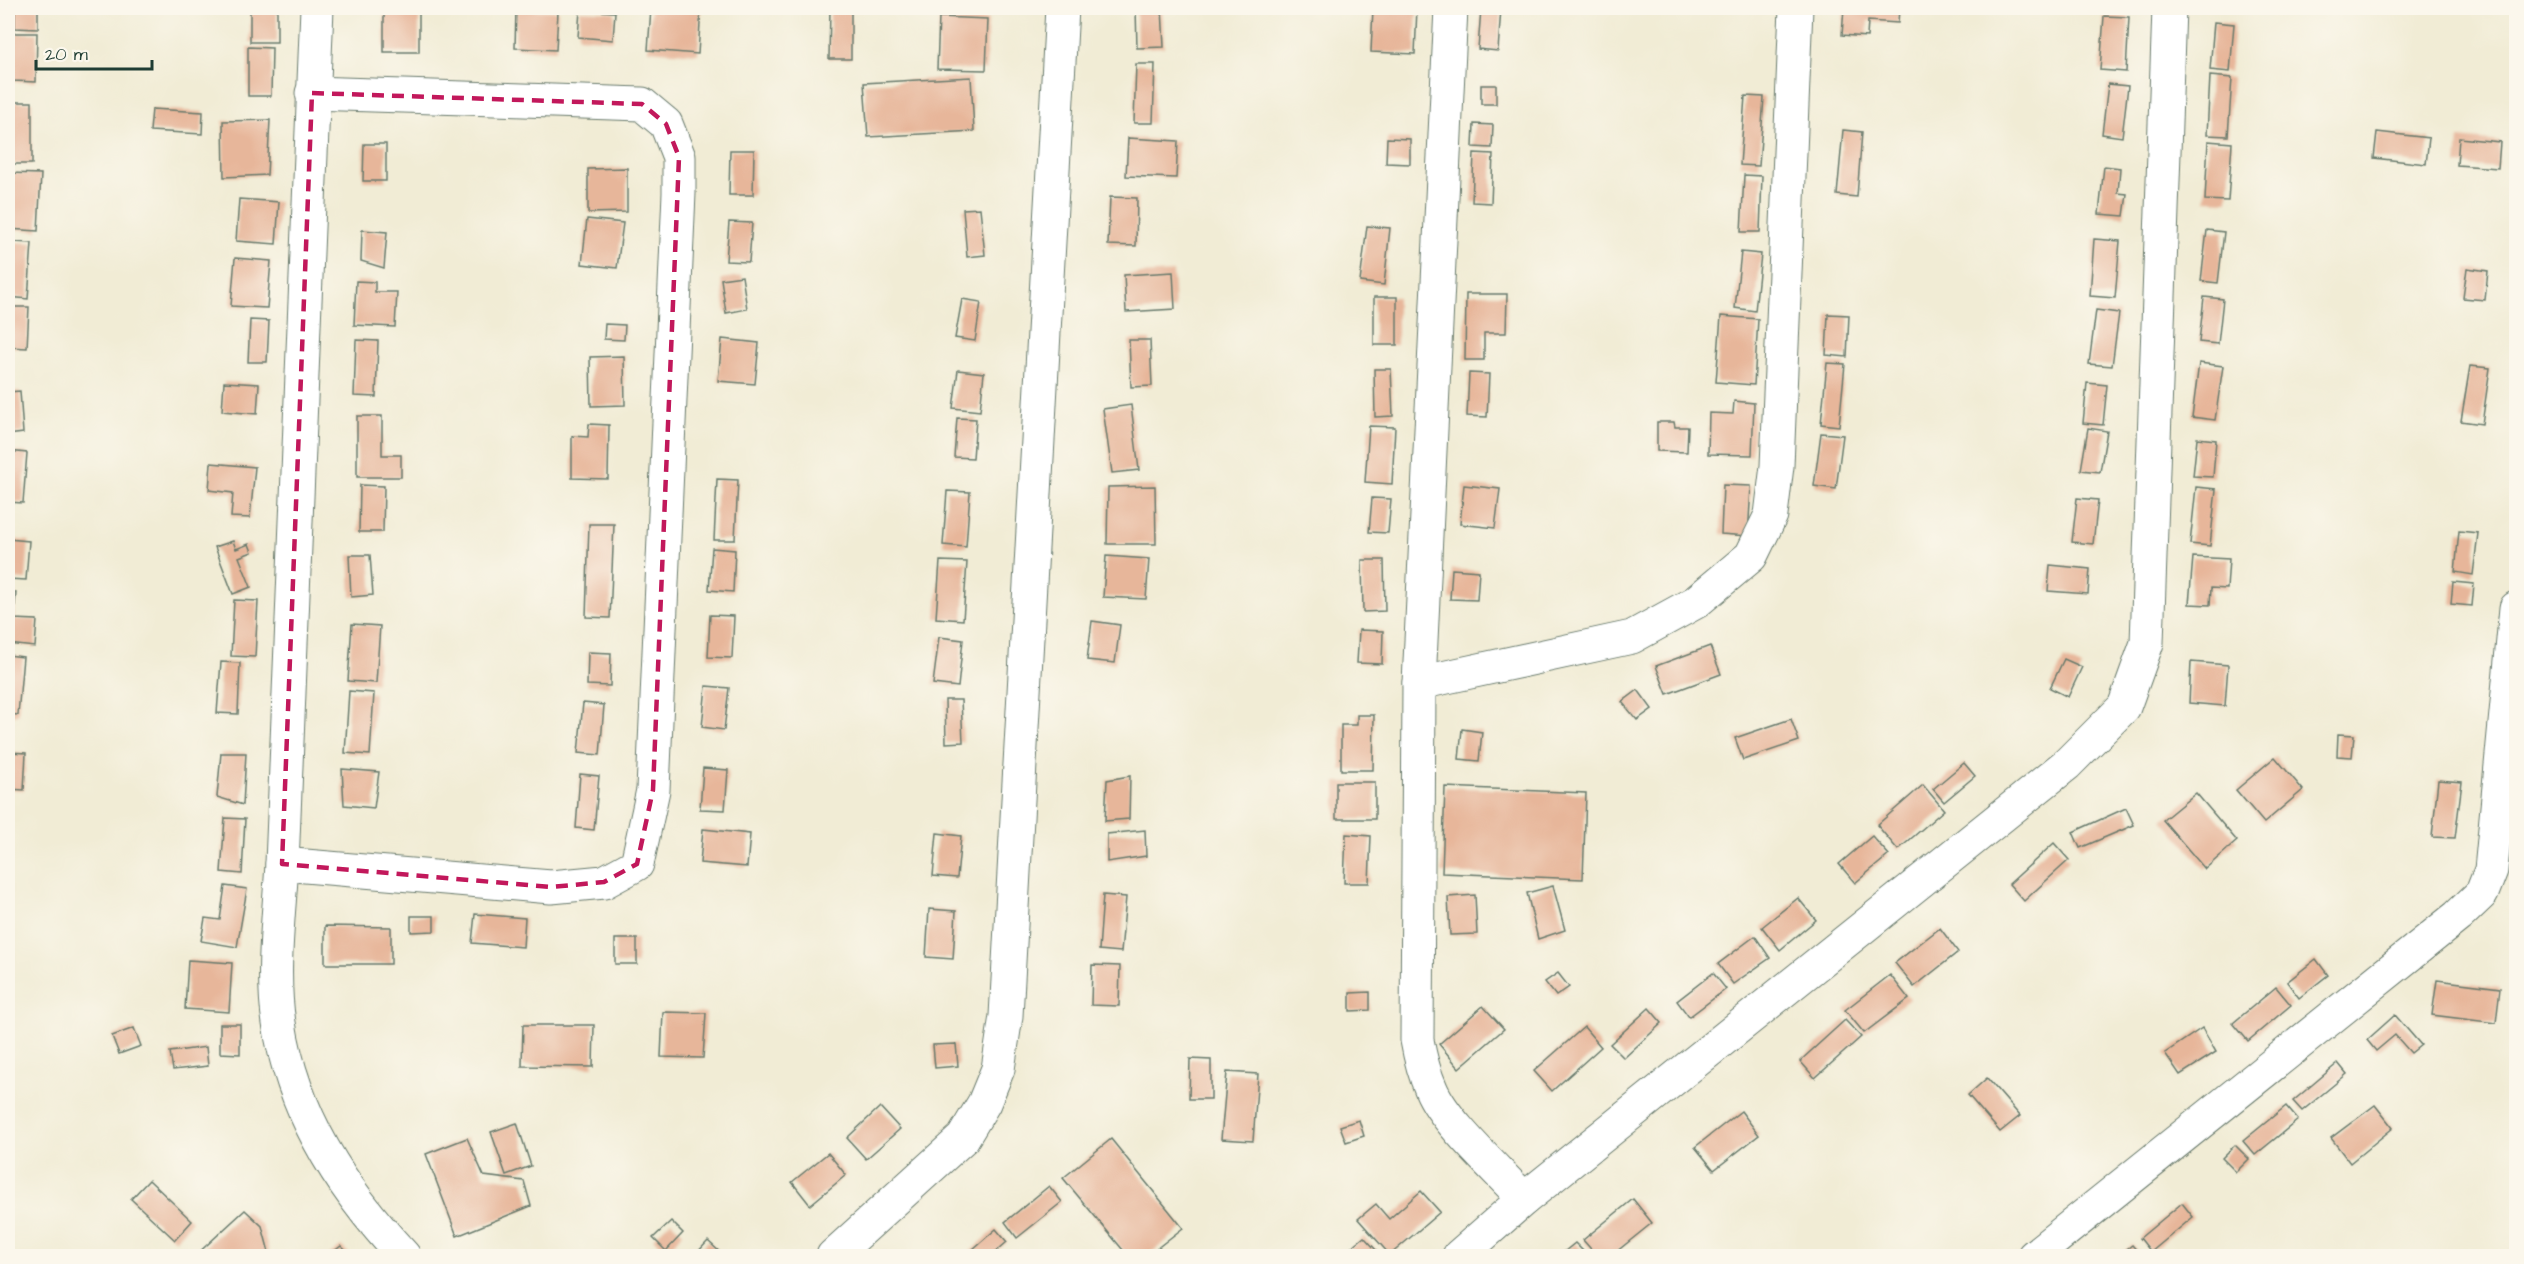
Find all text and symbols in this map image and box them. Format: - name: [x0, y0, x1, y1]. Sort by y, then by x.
- scale bar: [36, 33, 152, 71]
- text: 20 m: [45, 42, 88, 67]

